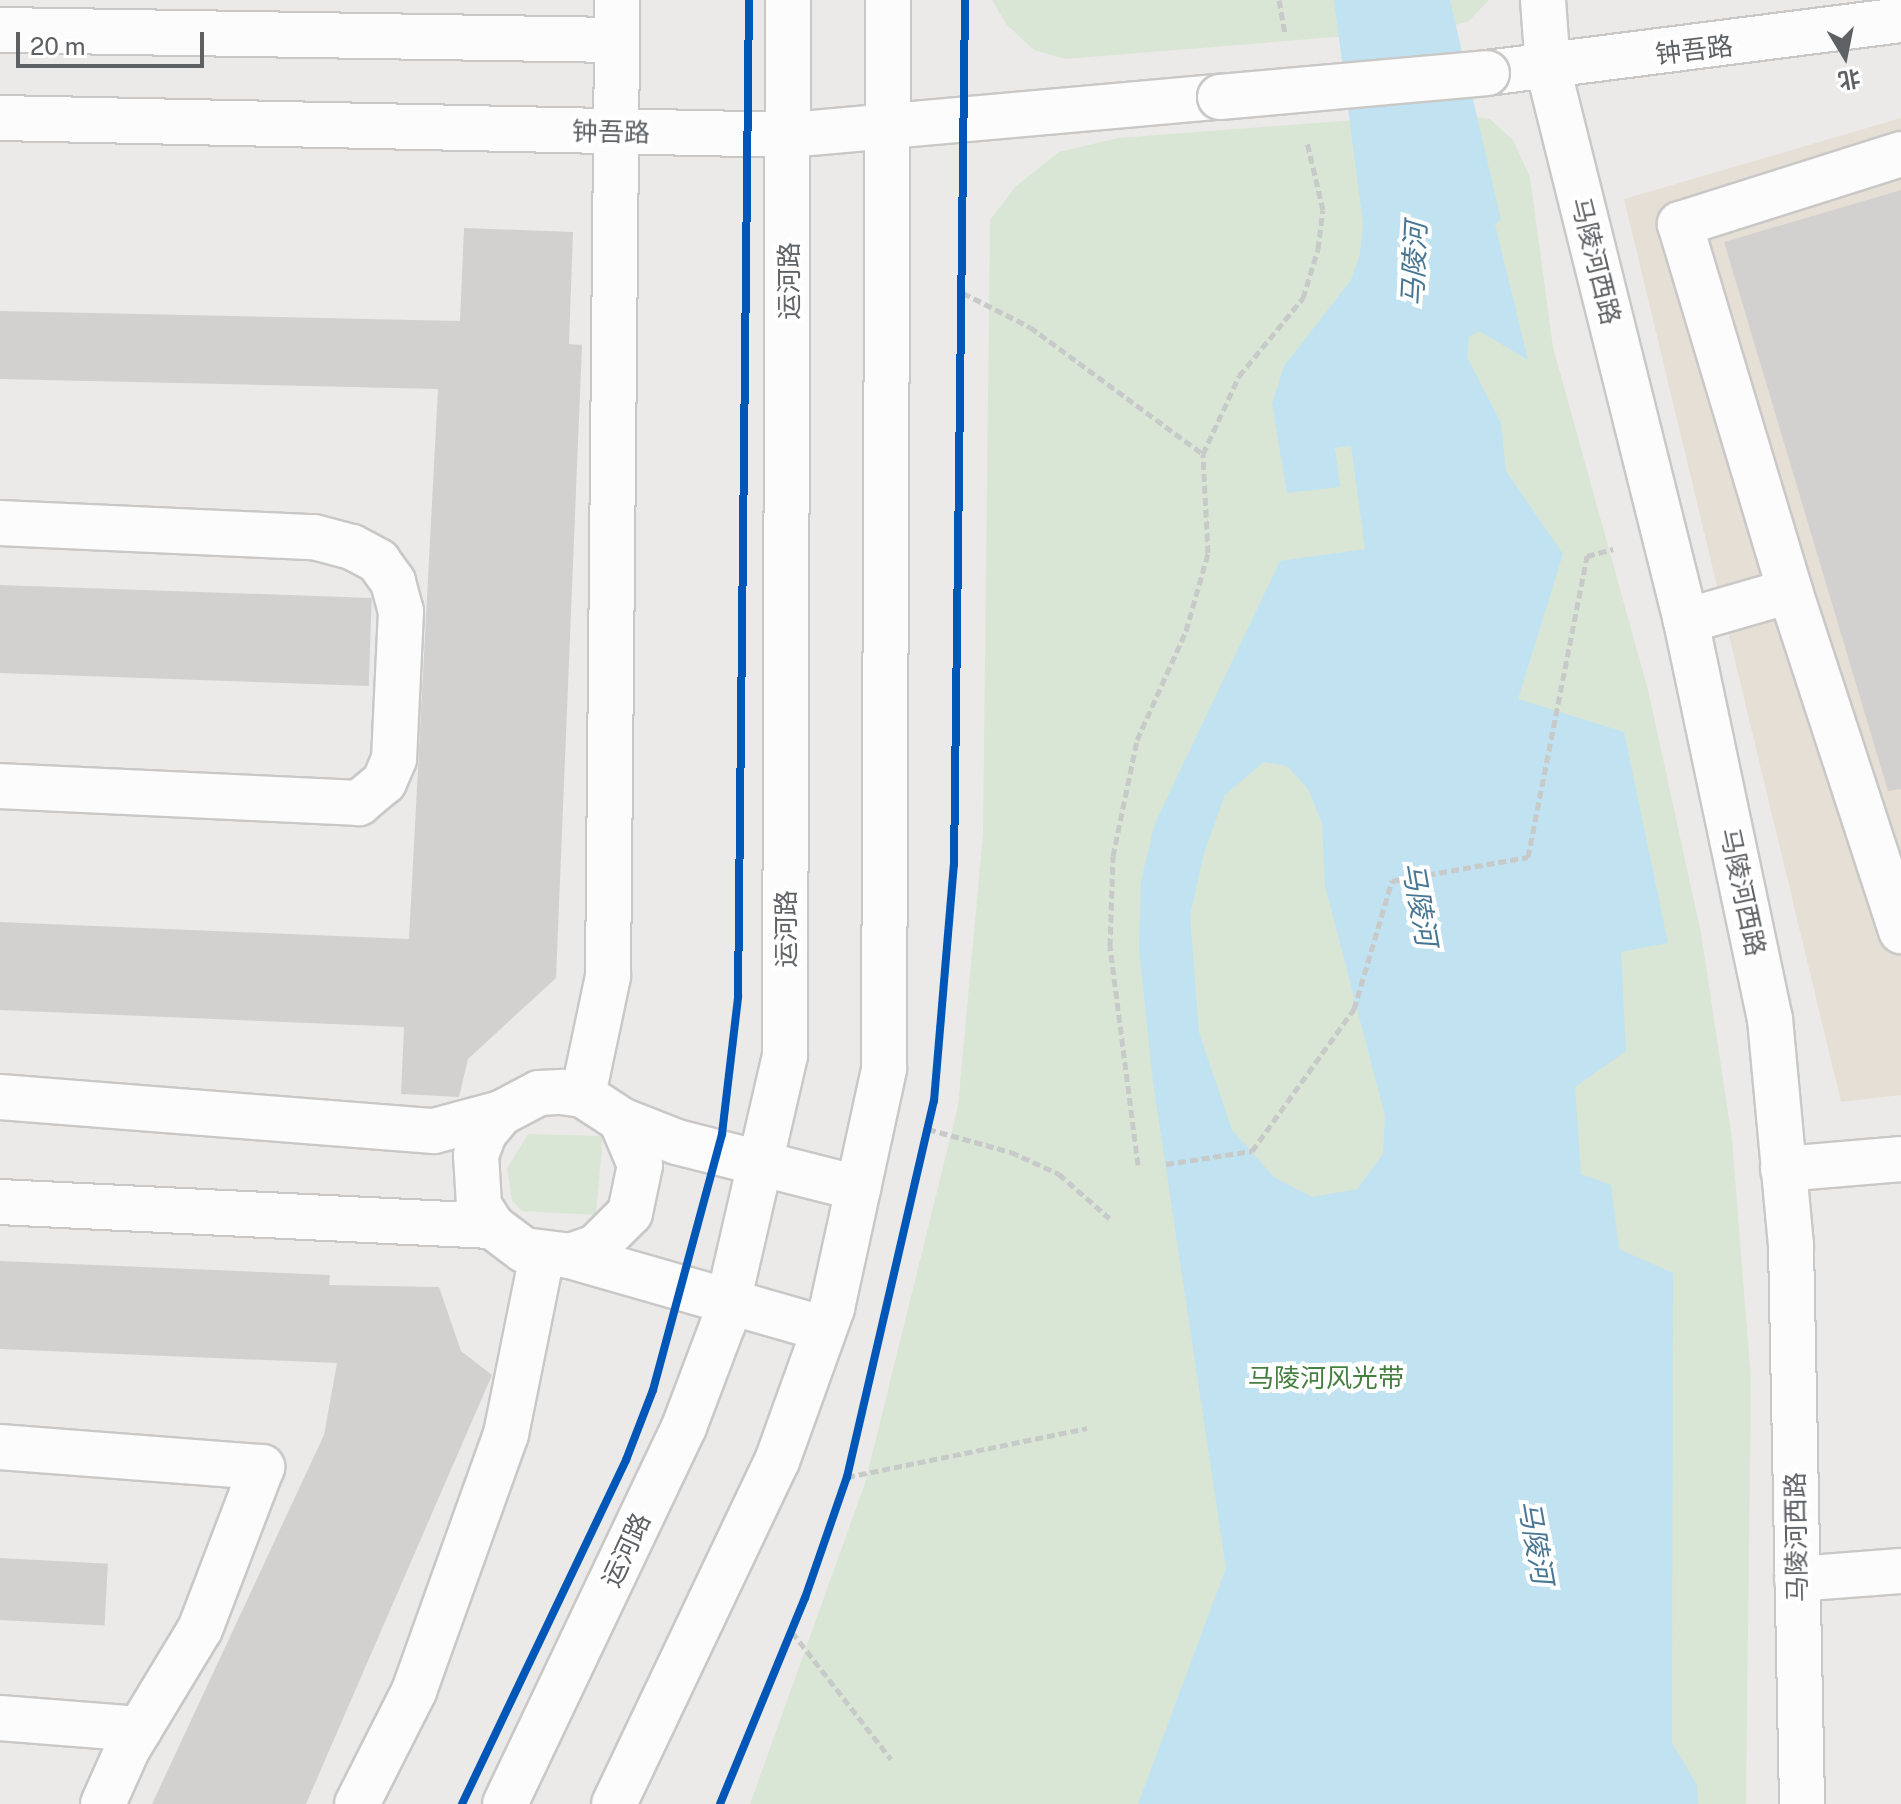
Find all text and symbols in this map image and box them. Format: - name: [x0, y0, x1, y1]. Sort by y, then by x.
- scale bar: [20, 16, 208, 66]
- north arrow: [1805, 16, 1885, 96]
- street label: 钟吾路: [1653, 30, 1735, 70]
- text: 20 m: [30, 32, 86, 60]
- text: 北: [1836, 65, 1862, 94]
- street label: 钟吾路: [572, 116, 650, 148]
- street label: 马陵河西路: [1565, 194, 1627, 328]
- water label: 马陵河: [1395, 221, 1433, 307]
- street label: 运河路: [773, 242, 805, 320]
- street label: 马陵河西路: [1714, 825, 1772, 959]
- water label: 马陵河: [1396, 860, 1444, 948]
- street label: 运河路: [770, 890, 802, 968]
- park label: 马陵河风光带: [1248, 1362, 1404, 1394]
- street label: 马陵河西路: [1779, 1472, 1813, 1602]
- water label: 马陵河: [1512, 1498, 1560, 1586]
- street label: 运河路: [595, 1508, 657, 1592]

